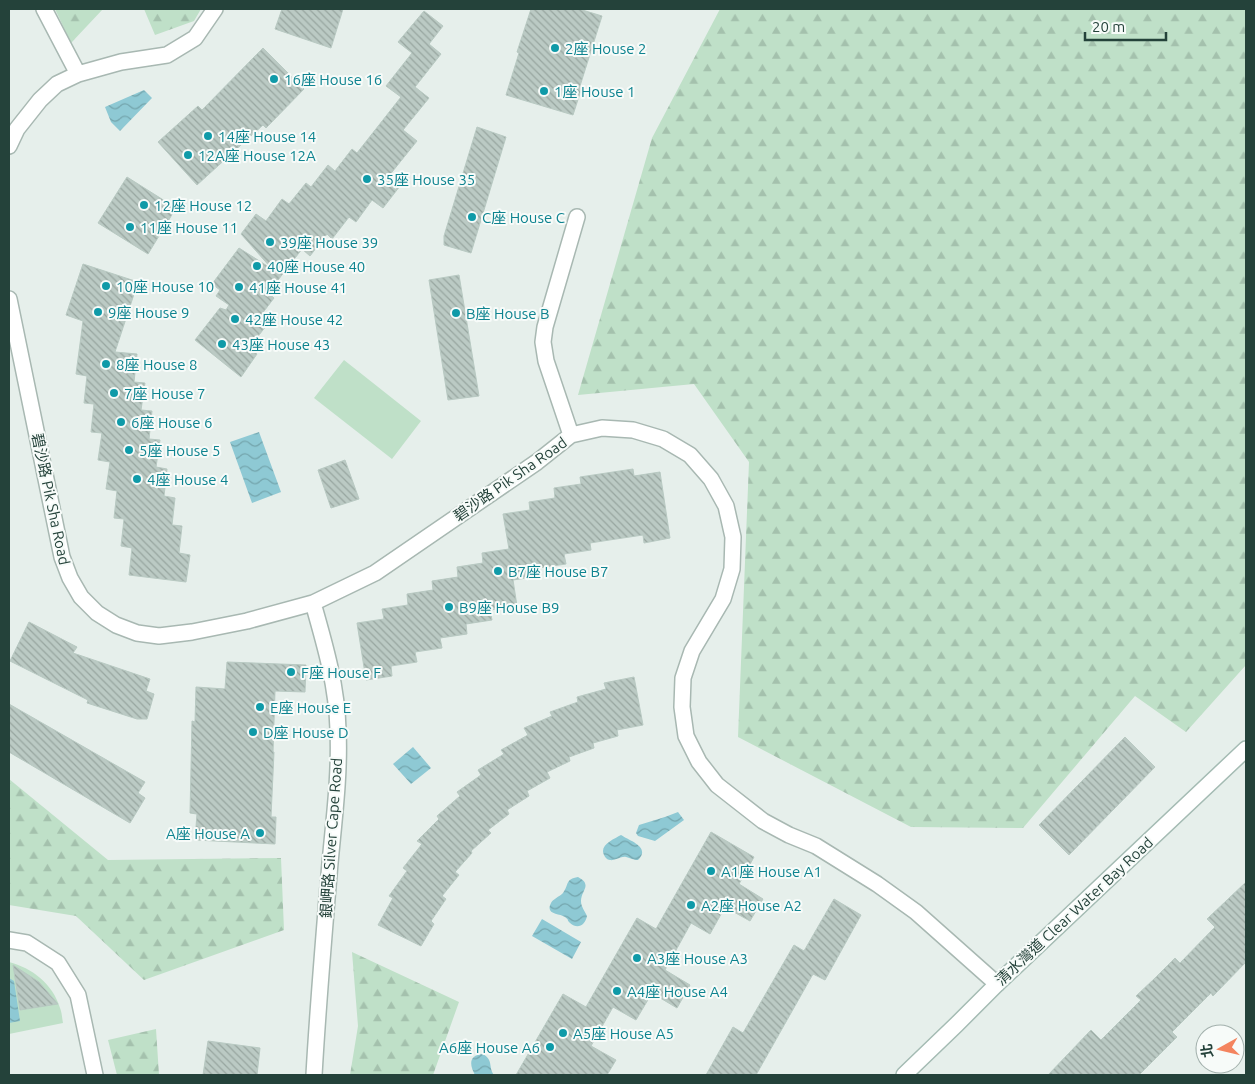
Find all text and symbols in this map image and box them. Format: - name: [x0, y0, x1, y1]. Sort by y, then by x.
- scale bar: [1085, 10, 1166, 42]
- text: 20 m: [1092, 18, 1125, 35]
- place label: 2座 House 2: [565, 40, 646, 57]
- marker: 2座 House 2: [549, 42, 561, 54]
- place label: 16座 House 16: [284, 71, 382, 88]
- marker: 16座 House 16: [268, 73, 280, 85]
- place label: 1座 House 1: [554, 83, 635, 100]
- marker: 1座 House 1: [538, 85, 550, 97]
- place label: 14座 House 14: [218, 128, 316, 145]
- marker: 14座 House 14: [202, 130, 214, 142]
- place label: 12A座 House 12A: [198, 147, 316, 164]
- marker: 12A座 House 12A: [182, 149, 194, 161]
- place label: 35座 House 35: [377, 171, 475, 188]
- marker: 35座 House 35: [361, 173, 373, 185]
- place label: 12座 House 12: [154, 197, 252, 214]
- marker: 12座 House 12: [138, 199, 150, 211]
- place label: C座 House C: [482, 209, 565, 226]
- marker: C座 House C: [466, 211, 478, 223]
- place label: 11座 House 11: [140, 219, 238, 236]
- marker: 11座 House 11: [124, 221, 136, 233]
- place label: 39座 House 39: [280, 234, 378, 251]
- marker: 39座 House 39: [264, 236, 276, 248]
- place label: 40座 House 40: [267, 258, 365, 275]
- marker: 40座 House 40: [251, 260, 263, 272]
- place label: 10座 House 10: [116, 278, 214, 295]
- place label: 41座 House 41: [249, 279, 347, 296]
- marker: 10座 House 10: [100, 280, 112, 292]
- marker: 41座 House 41: [233, 281, 245, 293]
- place label: 9座 House 9: [108, 304, 189, 321]
- place label: B座 House B: [466, 305, 550, 322]
- marker: 9座 House 9: [92, 306, 104, 318]
- marker: B座 House B: [450, 307, 462, 319]
- place label: 42座 House 42: [245, 311, 343, 328]
- marker: 42座 House 42: [229, 313, 241, 325]
- place label: 43座 House 43: [232, 336, 330, 353]
- marker: 43座 House 43: [216, 338, 228, 350]
- place label: 8座 House 8: [116, 356, 197, 373]
- marker: 8座 House 8: [100, 358, 112, 370]
- place label: 7座 House 7: [124, 385, 205, 402]
- marker: 7座 House 7: [108, 387, 120, 399]
- place label: 6座 House 6: [131, 414, 212, 431]
- marker: 6座 House 6: [115, 416, 127, 428]
- street label: 碧沙路 Pik Sha Road: [29, 432, 73, 566]
- street label: 碧沙路 Pik Sha Road: [450, 434, 570, 524]
- place label: 5座 House 5: [139, 442, 220, 459]
- marker: 5座 House 5: [123, 444, 135, 456]
- place label: 4座 House 4: [147, 471, 228, 488]
- marker: 4座 House 4: [131, 473, 143, 485]
- place label: B7座 House B7: [508, 563, 608, 580]
- marker: B7座 House B7: [492, 565, 504, 577]
- place label: B9座 House B9: [459, 599, 559, 616]
- marker: B9座 House B9: [443, 601, 455, 613]
- place label: F座 House F: [301, 664, 381, 681]
- marker: F座 House F: [285, 666, 297, 678]
- place label: E座 House E: [270, 699, 351, 716]
- marker: E座 House E: [254, 701, 266, 713]
- place label: D座 House D: [263, 724, 349, 741]
- marker: D座 House D: [247, 726, 259, 738]
- street label: 銀岬路 Silver Cape Road: [317, 757, 345, 919]
- place label: A座 House A: [166, 825, 250, 842]
- marker: A座 House A: [254, 827, 266, 839]
- street label: 清水灣道 Clear Water Bay Road: [992, 834, 1156, 988]
- place label: A1座 House A1: [721, 863, 822, 880]
- marker: A1座 House A1: [705, 865, 717, 877]
- place label: A2座 House A2: [701, 897, 802, 914]
- marker: A2座 House A2: [685, 899, 697, 911]
- place label: A3座 House A3: [647, 950, 748, 967]
- marker: A3座 House A3: [631, 952, 643, 964]
- place label: A4座 House A4: [627, 983, 728, 1000]
- marker: A4座 House A4: [611, 985, 623, 997]
- north arrow: [1195, 1024, 1245, 1074]
- place label: A5座 House A5: [573, 1025, 674, 1042]
- marker: A5座 House A5: [557, 1027, 569, 1039]
- place label: A6座 House A6: [439, 1039, 540, 1056]
- marker: A6座 House A6: [544, 1041, 556, 1053]
- text: 北: [1198, 1043, 1216, 1059]

